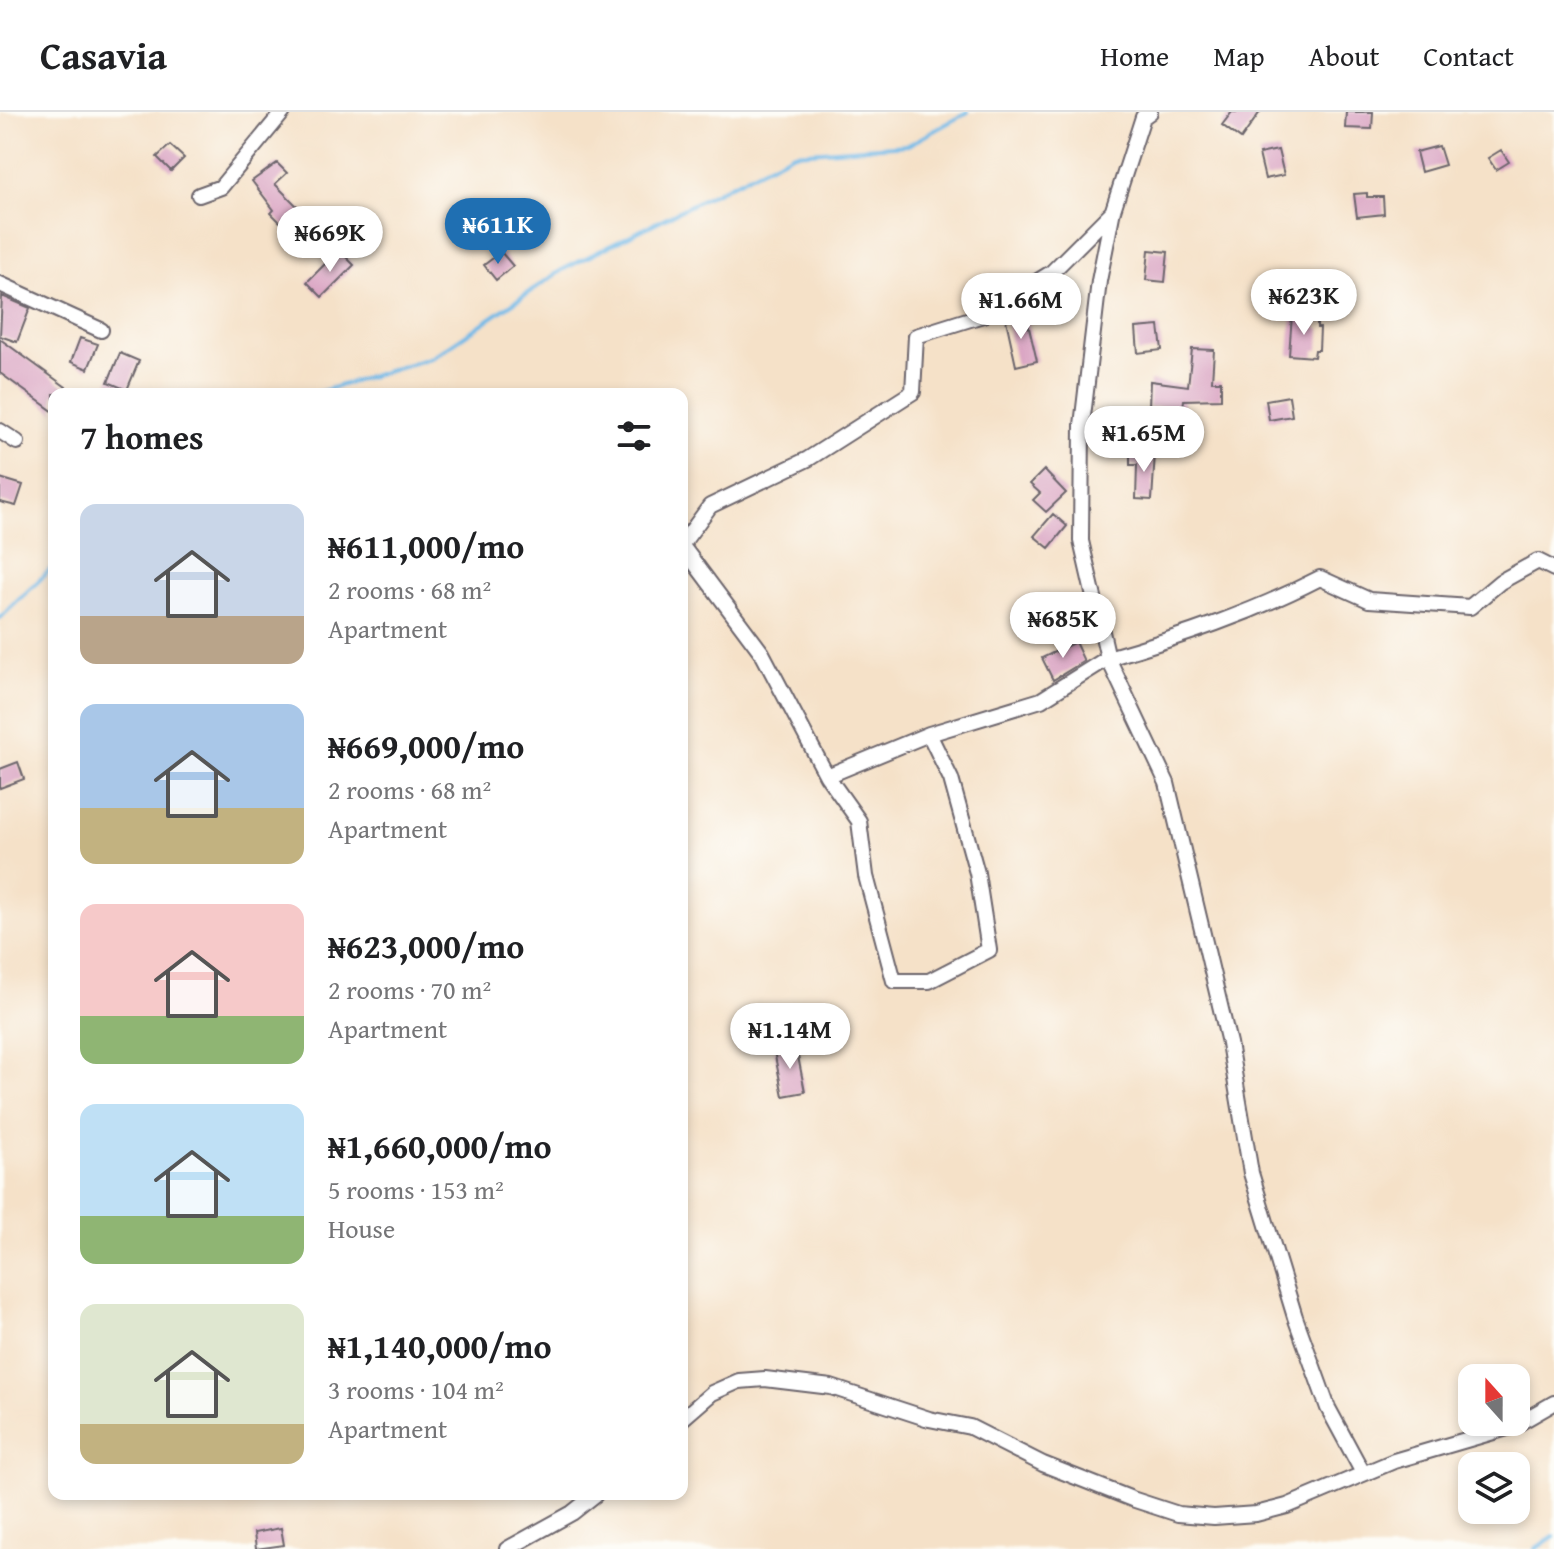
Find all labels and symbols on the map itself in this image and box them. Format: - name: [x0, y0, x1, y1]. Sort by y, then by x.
- pin: ₦611K: [442, 198, 554, 266]
- pin: ₦669K: [274, 206, 386, 274]
- pin: ₦623K: [1248, 269, 1360, 337]
- pin: ₦1.66M: [956, 273, 1086, 341]
- pin: ₦1.65M: [1079, 406, 1209, 474]
- pin: ₦685K: [1007, 592, 1119, 660]
- pin: ₦1.14M: [725, 1003, 855, 1071]
- north arrow: [1458, 1364, 1530, 1436]

